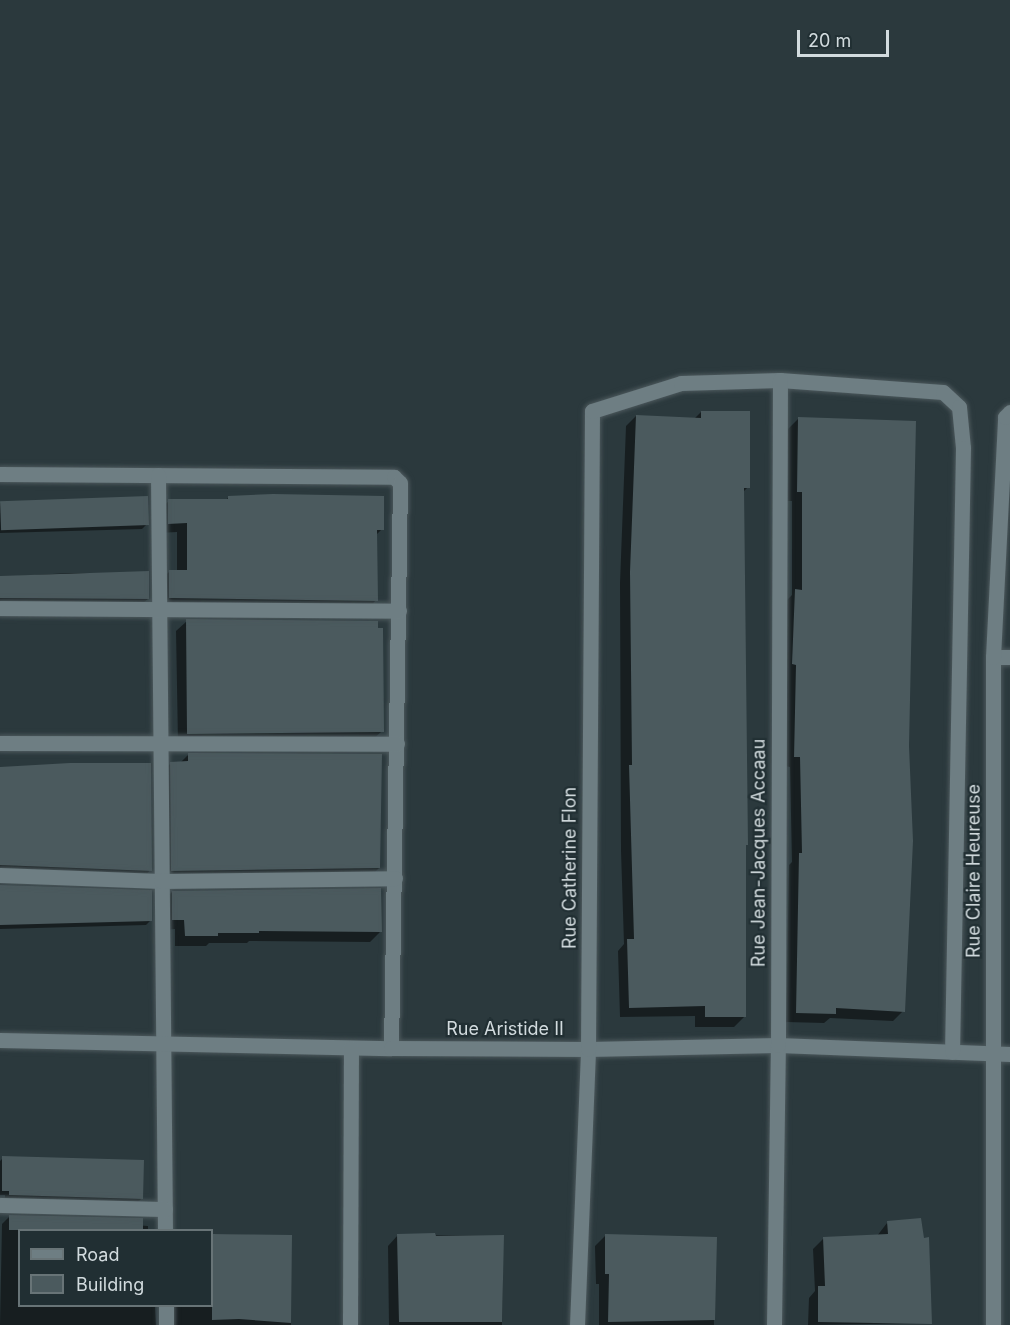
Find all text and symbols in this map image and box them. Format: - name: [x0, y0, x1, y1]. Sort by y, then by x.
- scale bar: [800, 18, 892, 56]
- text: 20 m: [808, 30, 851, 51]
- street label: Rue Jean-Jacques Accaau: [748, 739, 770, 967]
- street label: Rue Claire Heureuse: [963, 784, 985, 958]
- street label: Rue Catherine Flon: [559, 787, 581, 949]
- street label: Rue Aristide II: [446, 1018, 564, 1040]
- legend: [18, 1229, 213, 1307]
- text: Road: [76, 1244, 119, 1265]
- text: Building: [76, 1274, 144, 1295]

